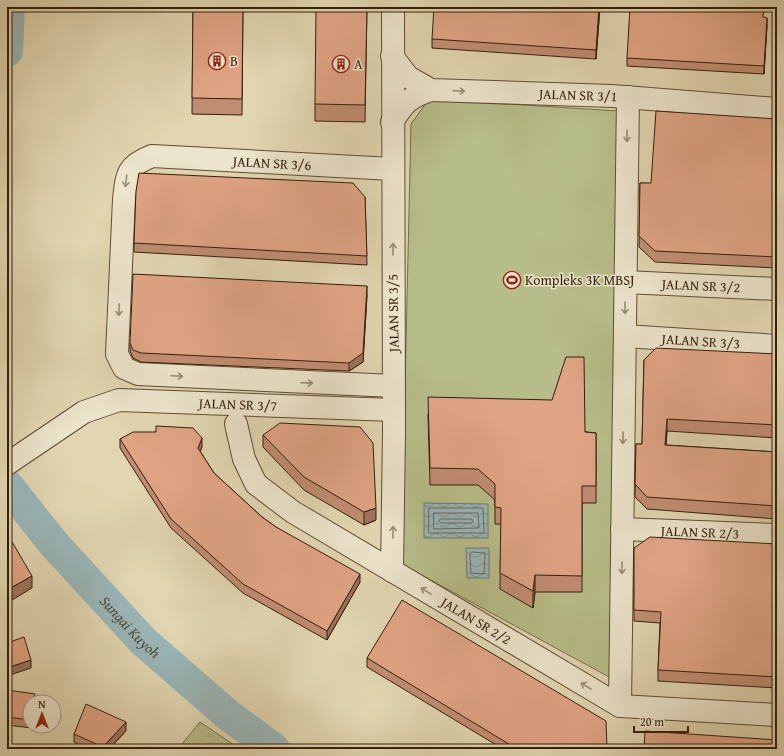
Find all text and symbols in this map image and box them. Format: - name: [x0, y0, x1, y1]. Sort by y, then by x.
- building icon: B: [207, 51, 227, 71]
- place label: B: [230, 51, 238, 71]
- building icon: A: [331, 54, 351, 74]
- place label: A: [354, 54, 363, 74]
- street label: JALAN SR 3/1: [536, 84, 618, 106]
- one-way arrow: [452, 87, 465, 95]
- one-way arrow: [623, 129, 631, 142]
- street label: JALAN SR 3/6: [230, 151, 312, 175]
- one-way arrow: [123, 174, 130, 187]
- one-way arrow: [389, 243, 397, 256]
- sports icon: Kompleks 3K MBSJ: [502, 270, 522, 290]
- place label: Kompleks 3K MBSJ: [525, 270, 634, 290]
- street label: JALAN SR 3/5: [382, 274, 404, 354]
- street label: JALAN SR 3/2: [659, 274, 741, 297]
- one-way arrow: [621, 301, 629, 314]
- one-way arrow: [115, 303, 123, 316]
- street label: JALAN SR 3/3: [659, 328, 741, 354]
- one-way arrow: [170, 373, 183, 380]
- one-way arrow: [300, 379, 313, 387]
- street label: JALAN SR 3/7: [196, 393, 278, 416]
- one-way arrow: [619, 431, 627, 444]
- street label: JALAN SR 2/3: [658, 520, 740, 544]
- one-way arrow: [389, 526, 396, 539]
- one-way arrow: [618, 561, 626, 574]
- one-way arrow: [420, 586, 432, 594]
- water label: Sungai Kuyoh: [95, 591, 166, 663]
- street label: JALAN SR 2/2: [436, 591, 515, 649]
- one-way arrow: [580, 681, 592, 689]
- north arrow: [22, 694, 62, 734]
- text: N: [38, 696, 46, 712]
- scale bar: [634, 708, 688, 734]
- text: 20 m: [640, 713, 664, 730]

